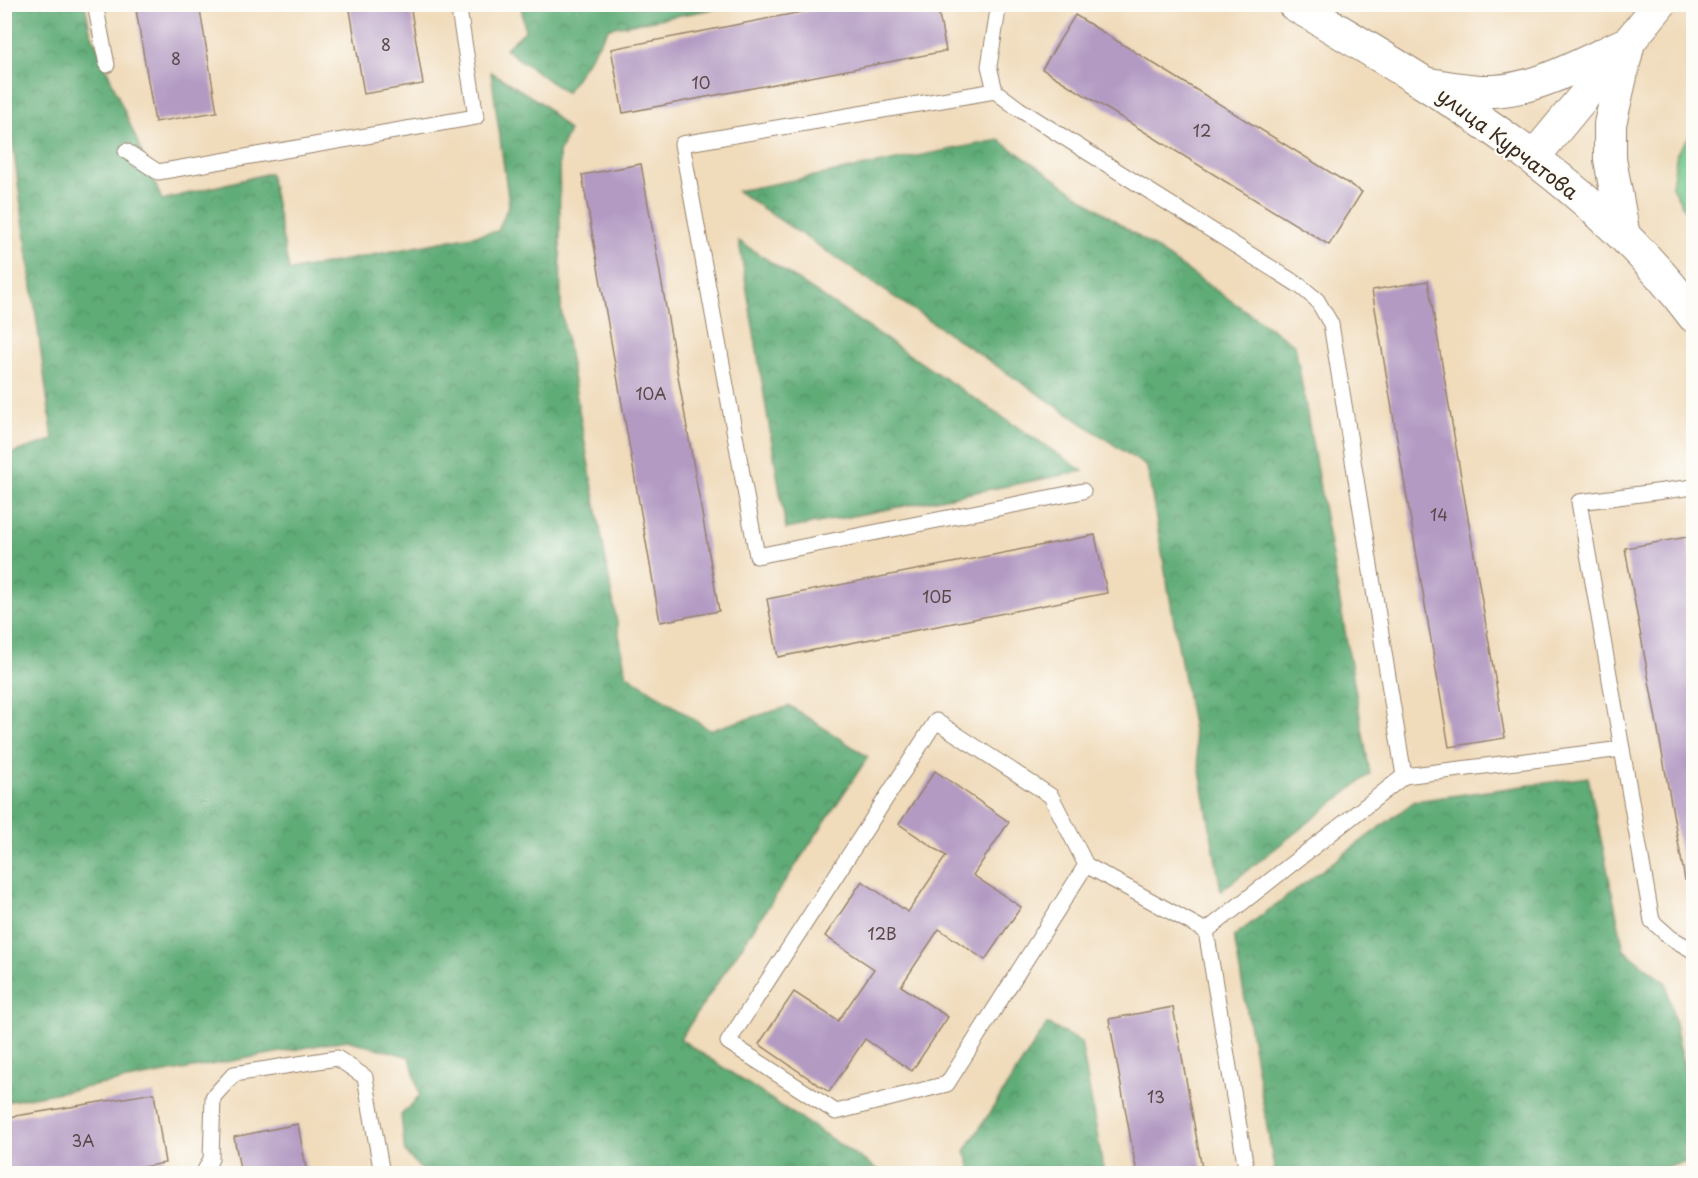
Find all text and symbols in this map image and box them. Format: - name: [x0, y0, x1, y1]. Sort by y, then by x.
- house number: 8: [381, 32, 391, 56]
- house number: 8: [171, 46, 181, 70]
- house number: 10: [692, 70, 710, 94]
- street label: улица Курчатова: [1431, 80, 1585, 207]
- house number: 12: [1193, 118, 1211, 142]
- house number: 10А: [635, 381, 667, 405]
- house number: 14: [1430, 502, 1448, 526]
- house number: 10Б: [922, 584, 952, 608]
- house number: 12В: [867, 921, 897, 945]
- house number: 13: [1147, 1084, 1165, 1108]
- house number: 3А: [72, 1128, 94, 1152]

